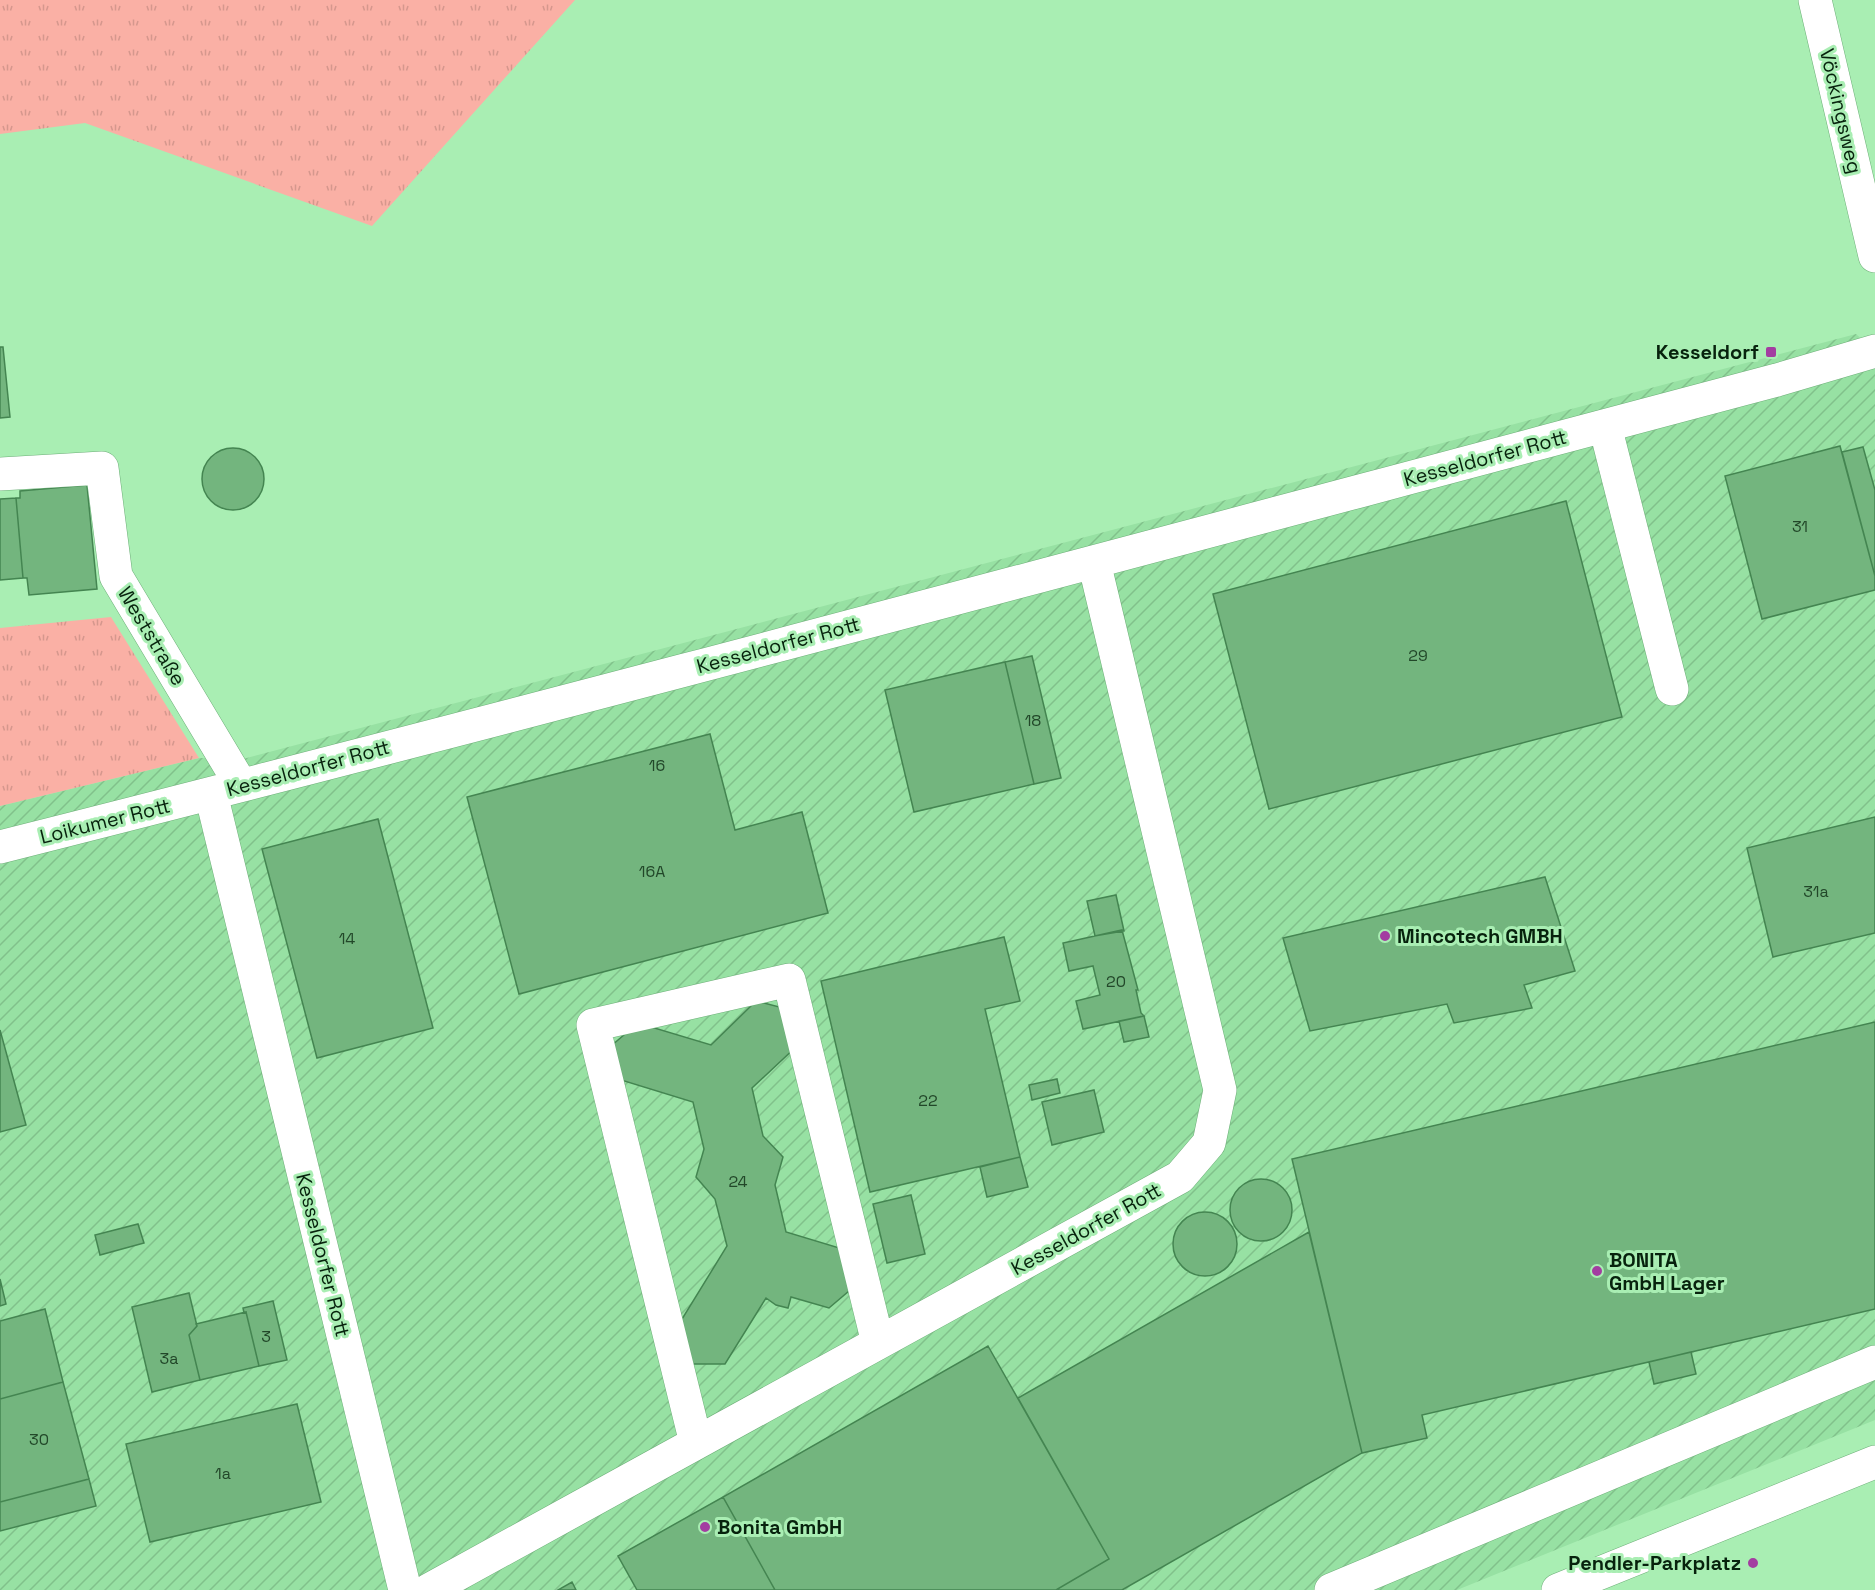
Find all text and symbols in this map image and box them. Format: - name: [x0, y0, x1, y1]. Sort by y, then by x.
- street label: Vöckingsweg: [1814, 46, 1868, 176]
- place label: Kesseldorf: [1656, 339, 1759, 365]
- marker: Kesseldorf: [1764, 345, 1778, 359]
- street label: Kesseldorfer Rott: [1401, 424, 1569, 492]
- house number: 31: [1792, 516, 1808, 537]
- street label: Weststraße: [112, 582, 192, 690]
- street label: Kesseldorfer Rott: [694, 611, 862, 679]
- house number: 29: [1408, 645, 1428, 666]
- house number: 18: [1025, 710, 1041, 731]
- street label: Kesseldorfer Rott: [224, 734, 392, 802]
- house number: 16: [649, 755, 665, 776]
- street label: Loikumer Rott: [37, 792, 173, 850]
- house number: 16A: [639, 861, 665, 882]
- house number: 31a: [1803, 881, 1829, 902]
- place label: Mincotech GMBH: [1397, 923, 1563, 949]
- house number: 14: [339, 928, 355, 949]
- marker: Mincotech GMBH: [1378, 929, 1392, 943]
- house number: 20: [1106, 971, 1126, 992]
- house number: 22: [918, 1090, 938, 1111]
- street label: Kesseldorfer Rott: [290, 1170, 356, 1340]
- house number: 24: [728, 1171, 748, 1192]
- street label: Kesseldorfer Rott: [1006, 1177, 1166, 1281]
- place label: BONITA GmbH Lager: [1609, 1247, 1725, 1296]
- marker: BONITA GmbH Lager: [1590, 1264, 1604, 1278]
- house number: 3: [261, 1326, 271, 1347]
- house number: 3a: [160, 1348, 178, 1369]
- house number: 30: [29, 1429, 49, 1450]
- house number: 1a: [215, 1463, 231, 1484]
- place label: Bonita GmbH: [717, 1514, 842, 1540]
- marker: Bonita GmbH: [698, 1520, 712, 1534]
- place label: Pendler-Parkplatz: [1568, 1550, 1741, 1576]
- marker: Pendler-Parkplatz: [1746, 1556, 1760, 1570]

